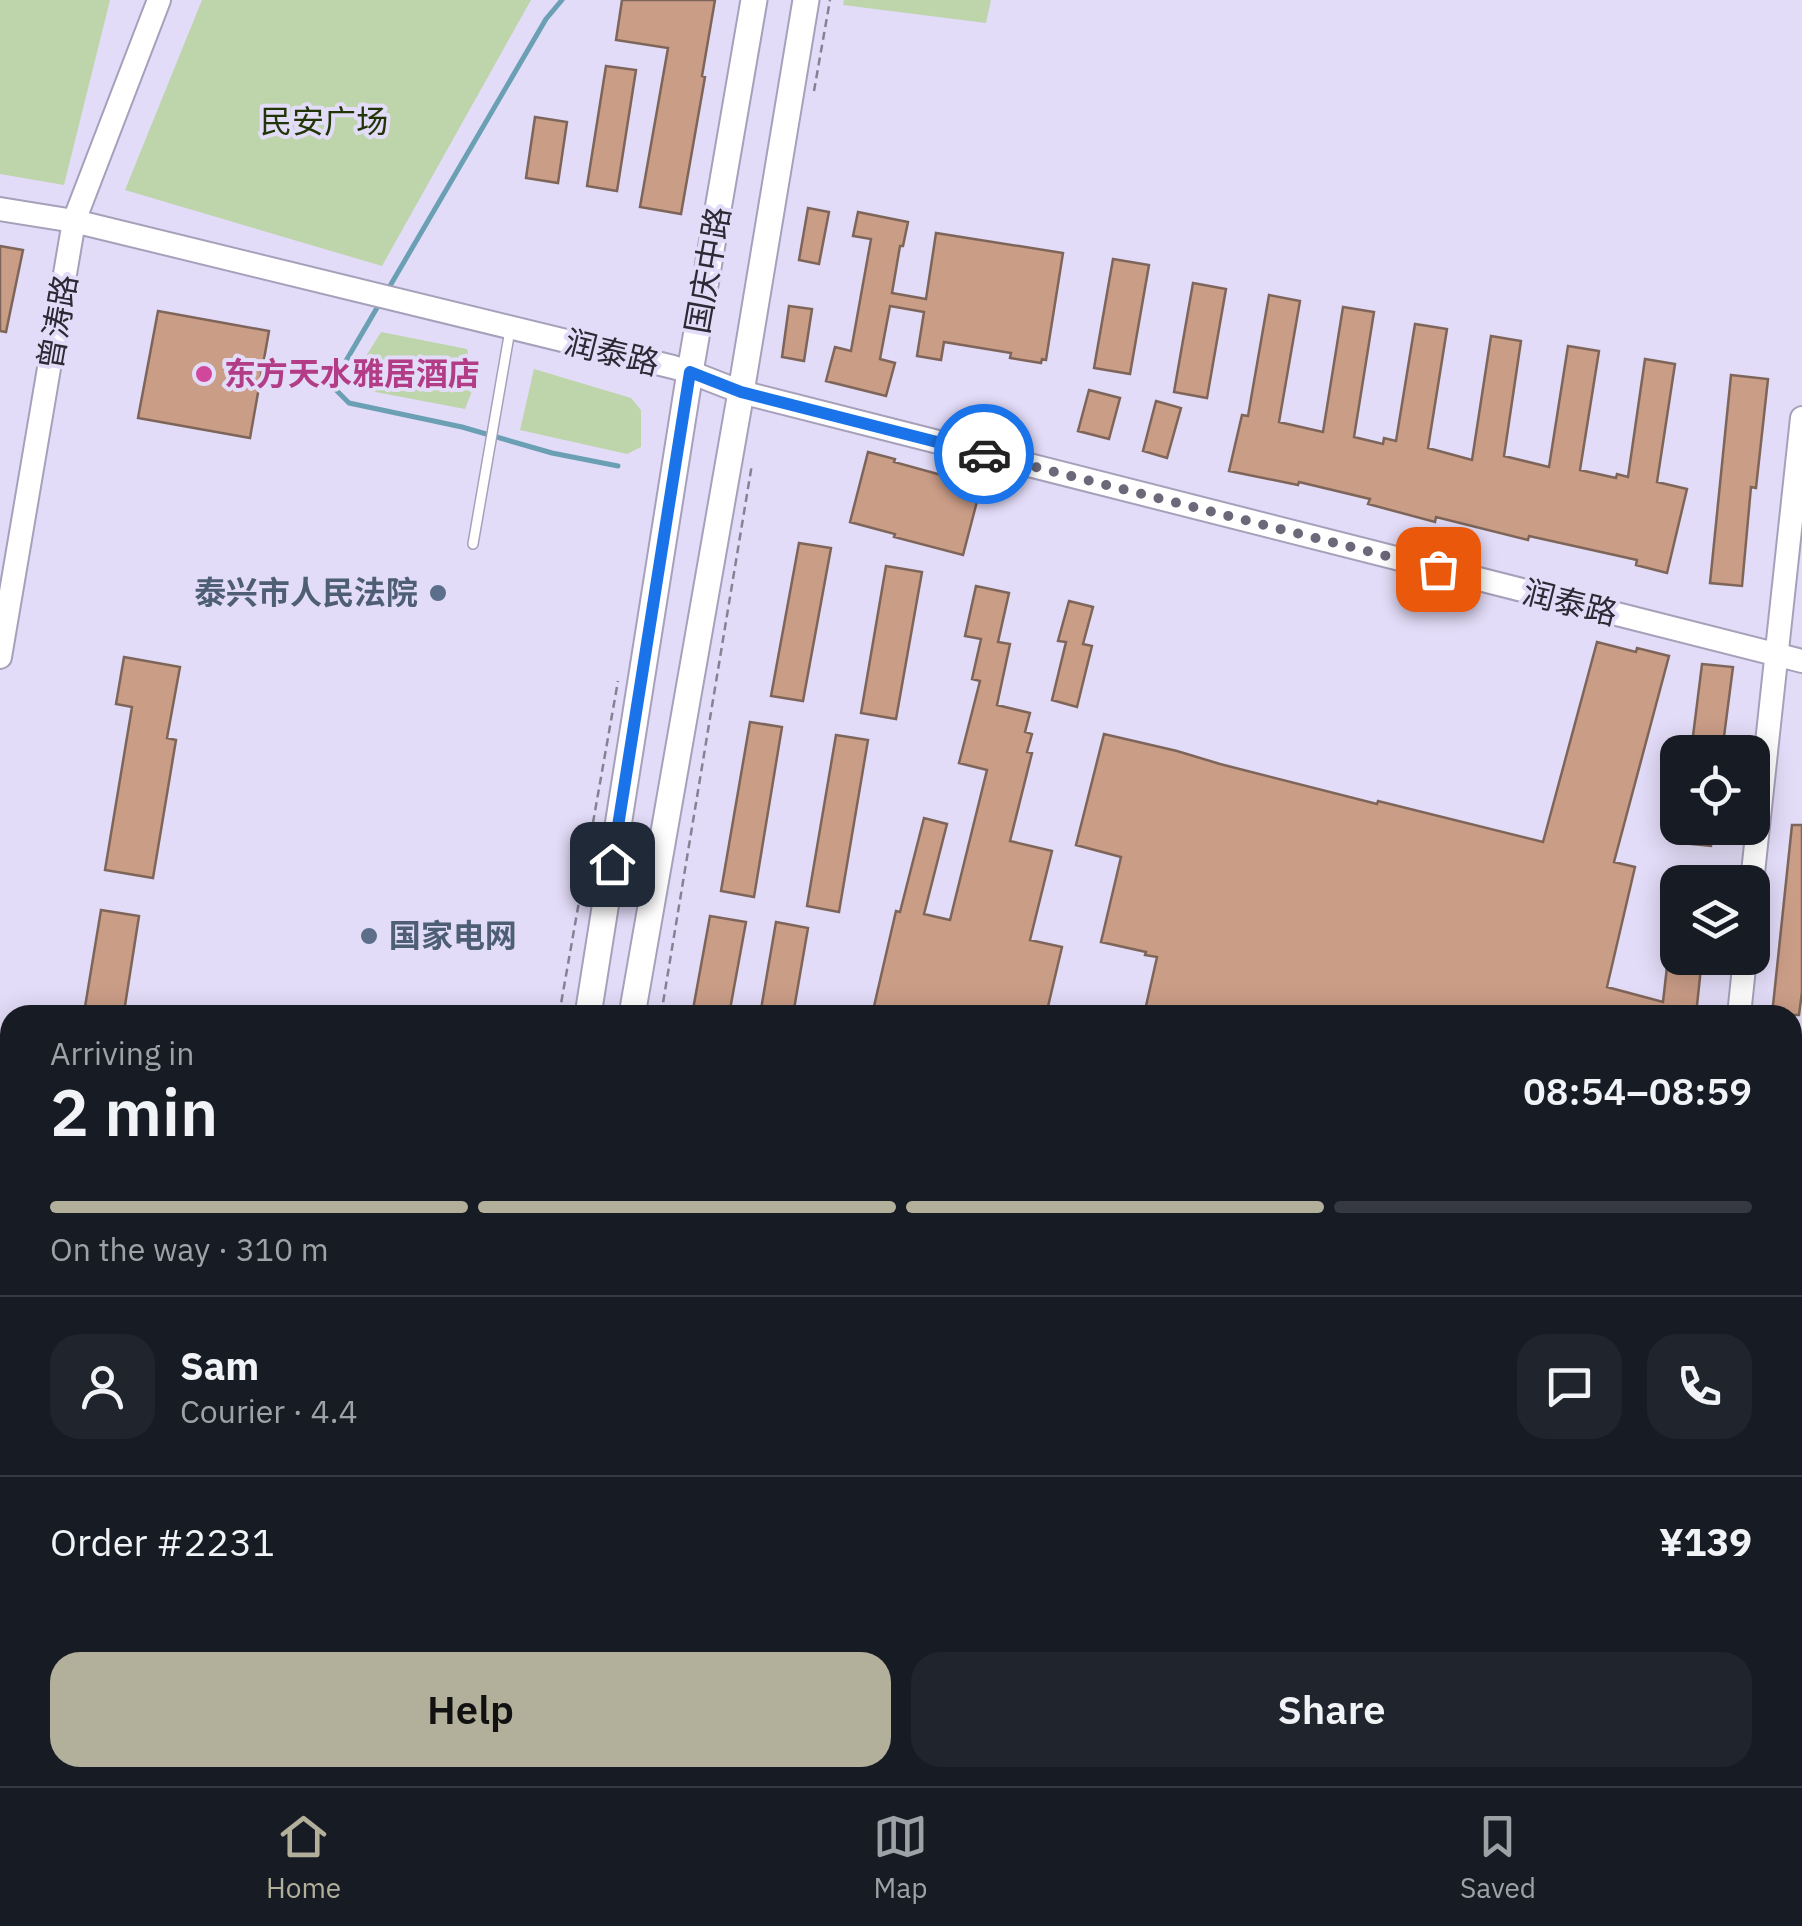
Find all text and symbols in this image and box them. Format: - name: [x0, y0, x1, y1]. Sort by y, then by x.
- park label: 民安广场: [260, 100, 388, 142]
- street label: 国庆中路: [675, 203, 739, 337]
- street label: 曾涛路: [28, 271, 86, 373]
- street label: 润泰路: [561, 320, 664, 384]
- place label: 东方天水雅居酒店: [224, 352, 480, 394]
- marker: 东方天水雅居酒店: [193, 363, 215, 385]
- courier: [934, 404, 1034, 504]
- icon: car: [957, 427, 1012, 482]
- pin: [1396, 527, 1481, 612]
- icon: bag: [1411, 542, 1466, 597]
- street label: 润泰路: [1519, 570, 1622, 634]
- place label: 泰兴市人民法院: [194, 571, 418, 613]
- marker: 泰兴市人民法院: [427, 582, 449, 604]
- map controls: [1660, 735, 1770, 975]
- button: locate: [1660, 735, 1770, 845]
- pin: [570, 822, 655, 907]
- icon: home: [585, 837, 640, 892]
- button: layers: [1660, 865, 1770, 975]
- place label: 国家电网: [389, 914, 517, 956]
- marker: 国家电网: [358, 925, 380, 947]
- text: Arriving in: [50, 1032, 195, 1074]
- text: 08:54–08:59: [1523, 1066, 1752, 1115]
- text: 2 min: [50, 1069, 218, 1154]
- text: On the way · 310 m: [50, 1228, 329, 1270]
- button: person: [50, 1334, 155, 1439]
- button: chat: [1517, 1334, 1622, 1439]
- button: phone: [1647, 1334, 1752, 1439]
- text: Sam: [180, 1341, 259, 1390]
- text: Courier · 4.4: [180, 1390, 358, 1432]
- text: Order #2231: [50, 1517, 275, 1566]
- text: ¥139: [1659, 1517, 1752, 1566]
- button: Help: [50, 1652, 891, 1767]
- button: Share: [911, 1652, 1752, 1767]
- tab: Home: [266, 1809, 341, 1906]
- tab: Map: [873, 1809, 928, 1906]
- tab: Saved: [1460, 1809, 1536, 1906]

